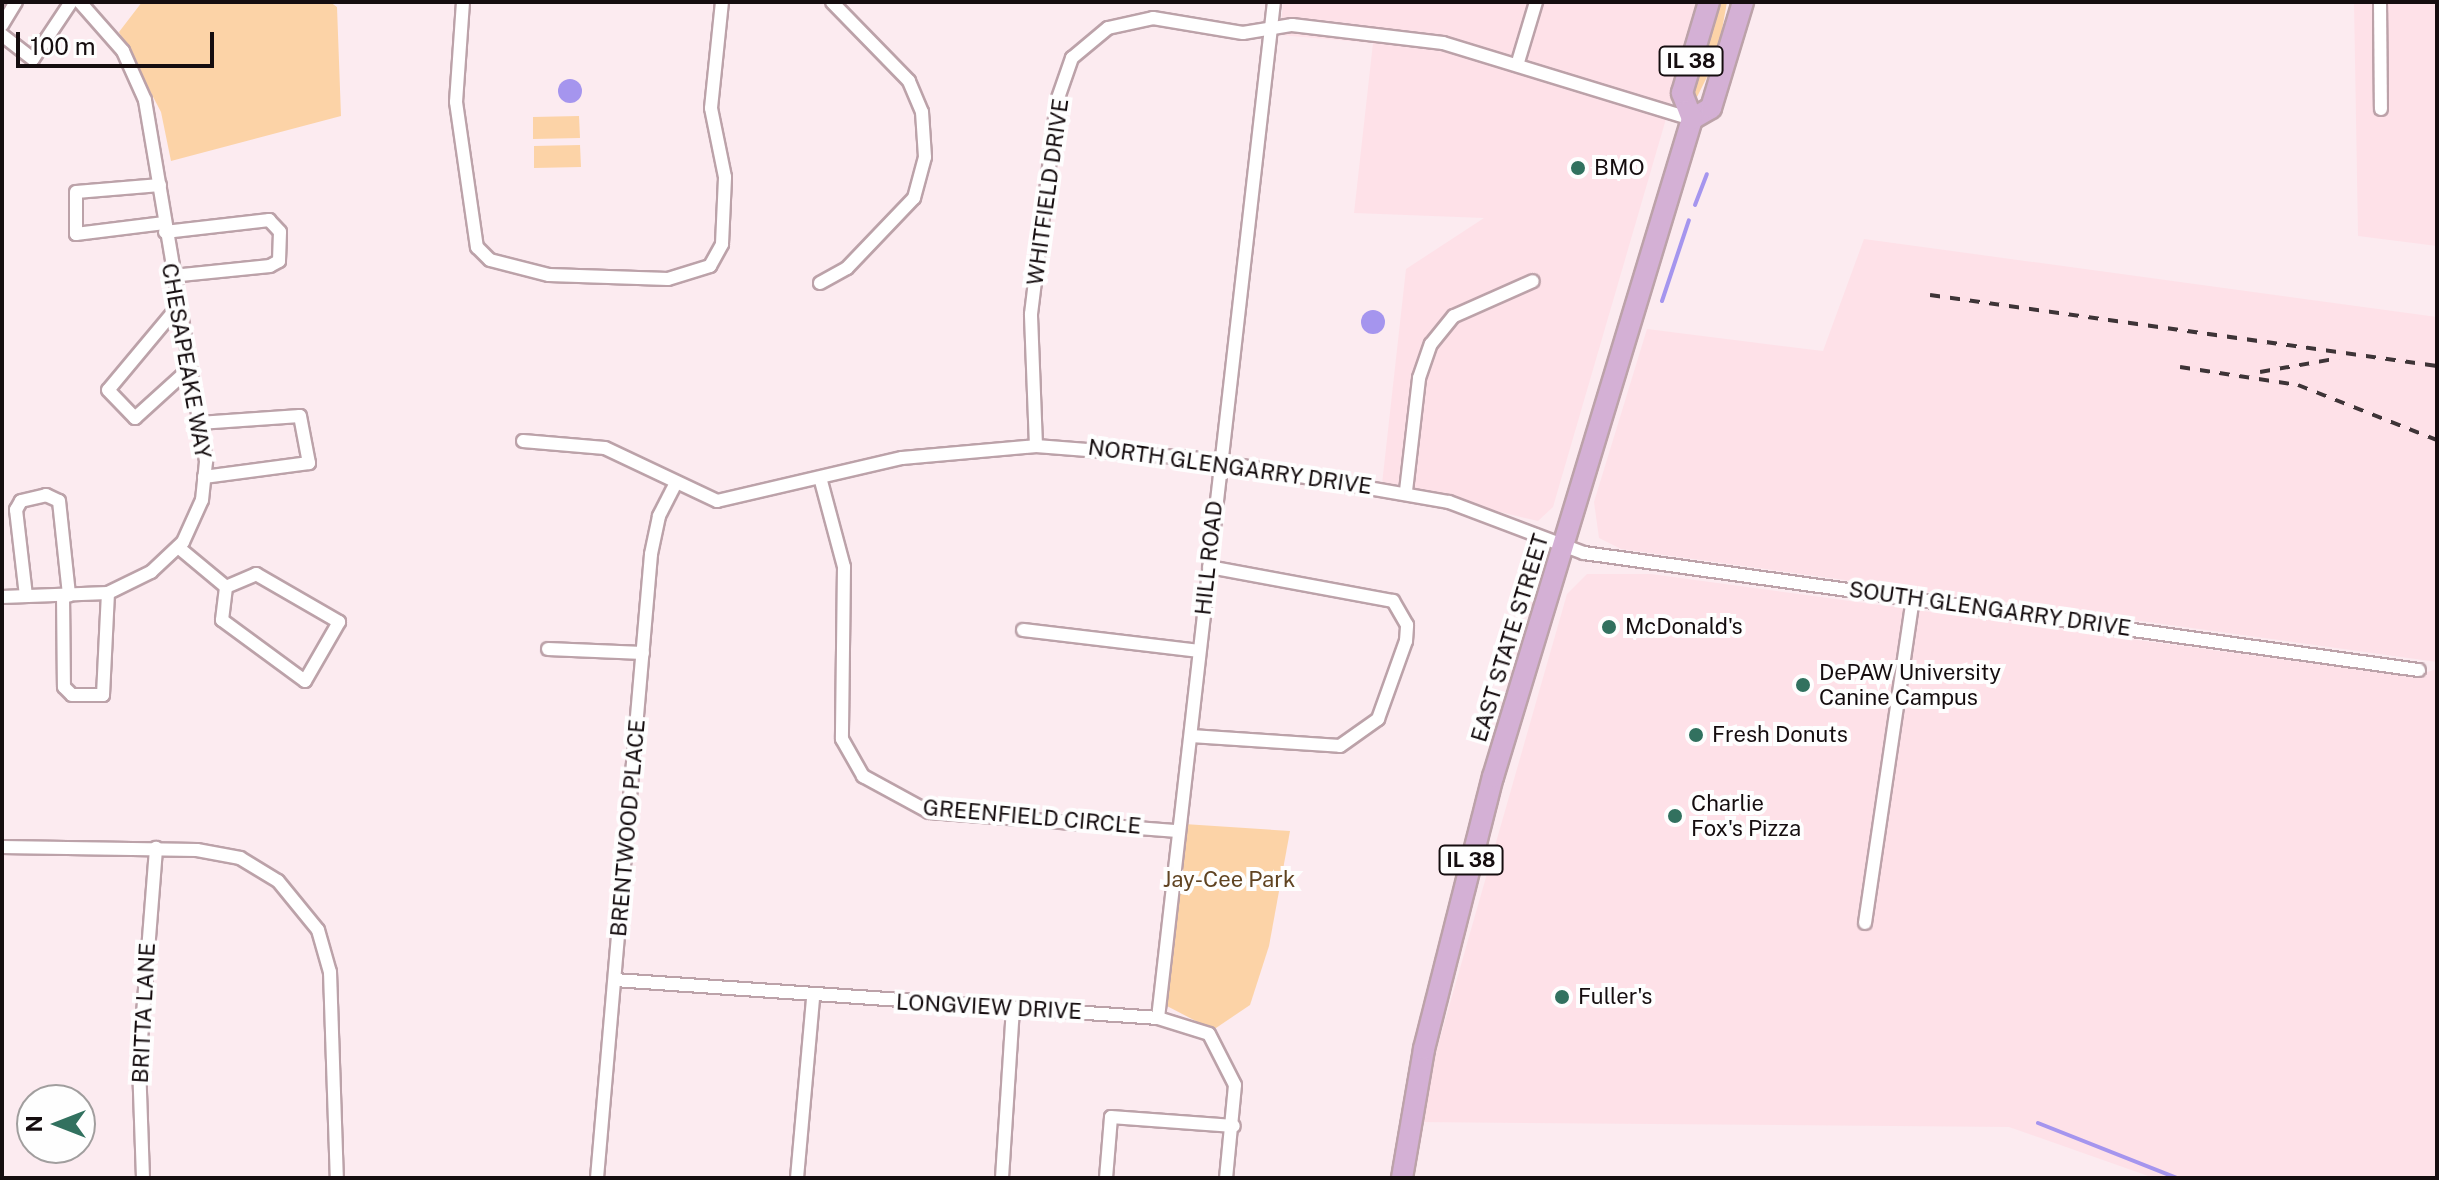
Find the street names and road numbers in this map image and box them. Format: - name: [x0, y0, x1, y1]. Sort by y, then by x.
- road number: IL 38: [1657, 45, 1725, 77]
- street label: WHITFIELD DRIVE: [1022, 97, 1074, 287]
- street label: CHESAPEAKE WAY: [156, 261, 216, 461]
- street label: NORTH GLENGARRY DRIVE: [1086, 434, 1374, 500]
- street label: HILL ROAD: [1190, 500, 1228, 616]
- street label: EAST STATE STREET: [1466, 531, 1554, 745]
- street label: SOUTH GLENGARRY DRIVE: [1847, 576, 2133, 642]
- street label: BRENTWOOD PLACE: [605, 718, 651, 938]
- street label: GREENFIELD CIRCLE: [922, 794, 1142, 840]
- road number: IL 38: [1437, 844, 1505, 876]
- street label: BRITTA LANE: [127, 942, 161, 1084]
- street label: LONGVIEW DRIVE: [895, 989, 1083, 1025]

